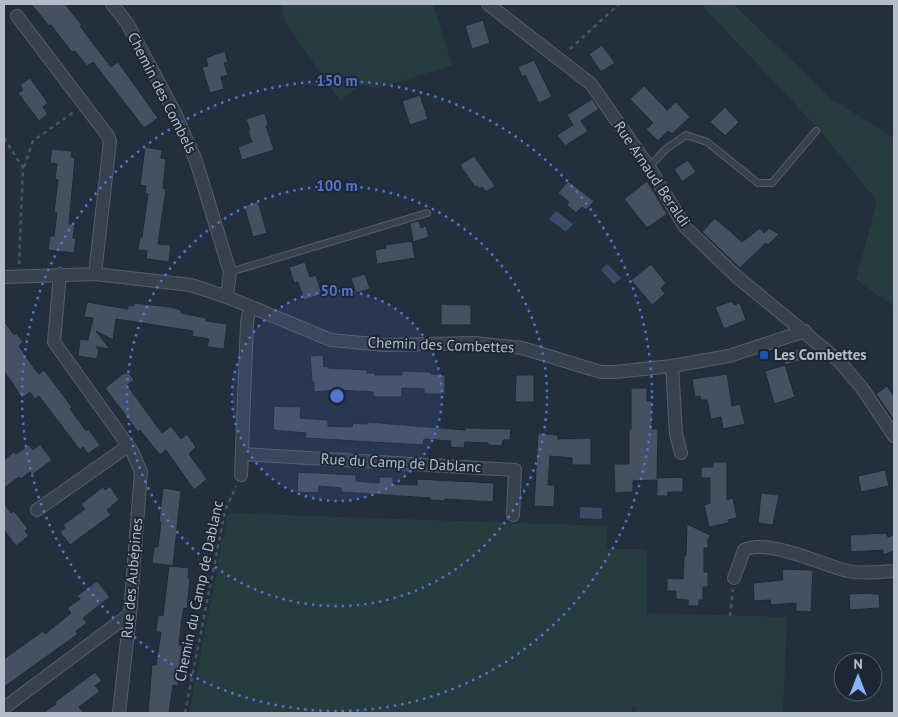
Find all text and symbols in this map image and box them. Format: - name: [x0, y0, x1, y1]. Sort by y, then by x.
- street label: Chemin des Combels: [124, 29, 201, 157]
- text: 150 m: [316, 71, 358, 90]
- street label: Rue Arnaud Beraldi: [610, 117, 695, 230]
- text: 100 m: [316, 176, 358, 195]
- text: 50 m: [321, 281, 353, 300]
- street label: Chemin des Combettes: [367, 332, 515, 357]
- place label: Les Combettes: [774, 345, 867, 364]
- marker: Les Combettes: [758, 349, 770, 361]
- centre of rings: [328, 387, 346, 405]
- street label: Rue du Camp de Dablanc: [320, 449, 482, 476]
- street label: Chemin du Camp de Dablanc: [170, 498, 227, 683]
- street label: Rue des Aubépines: [117, 517, 146, 639]
- north arrow: [833, 652, 883, 702]
- text: N: [853, 655, 863, 673]

